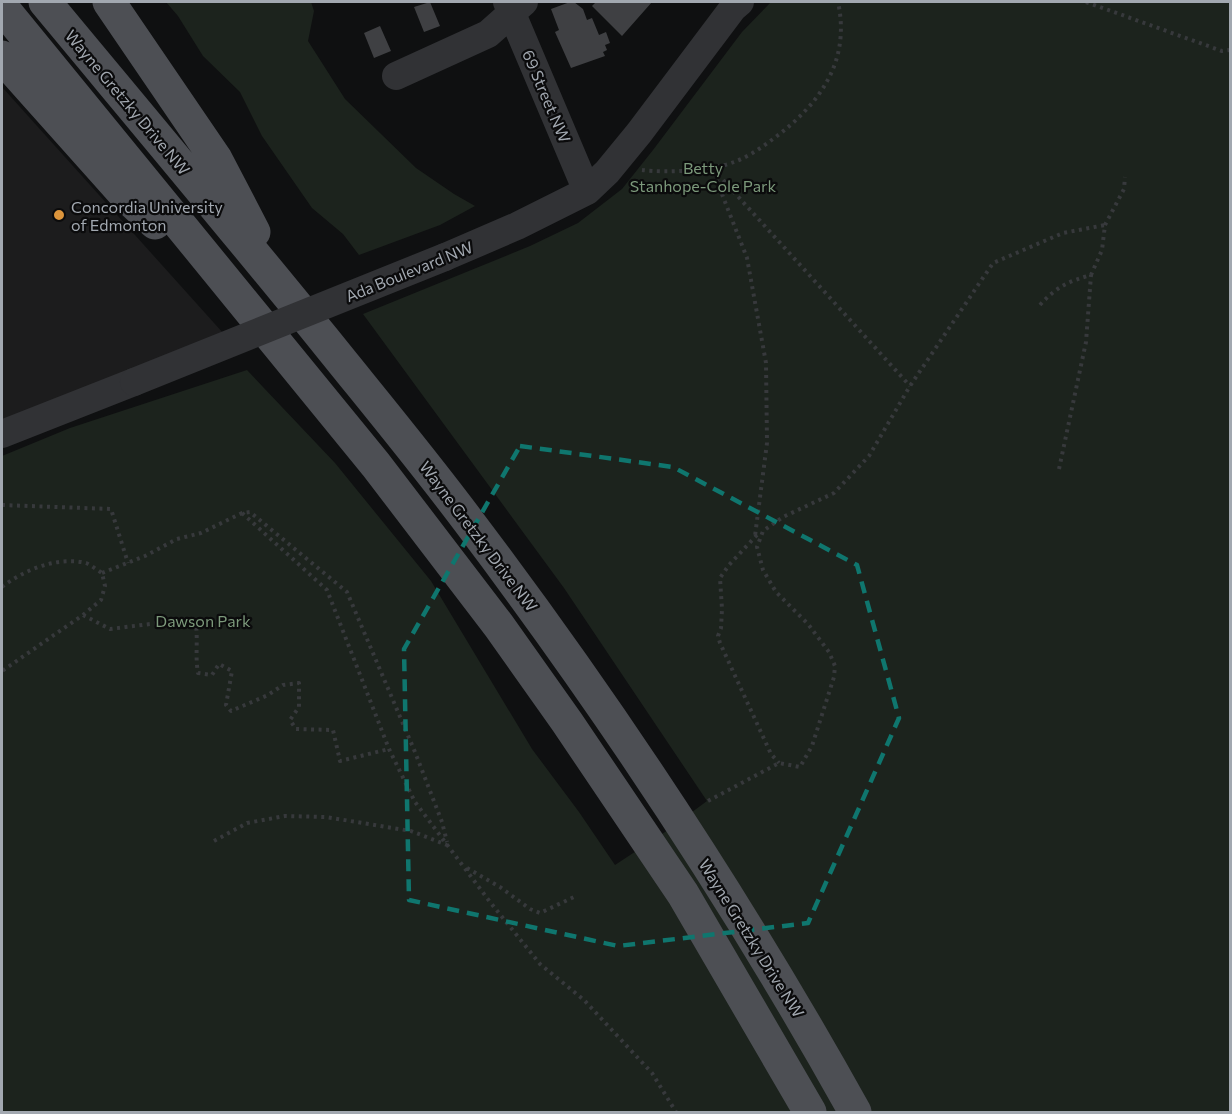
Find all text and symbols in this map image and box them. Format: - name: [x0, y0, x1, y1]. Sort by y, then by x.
- street label: Wayne Gretzky Drive NW: [62, 26, 194, 178]
- street label: 69 Street NW: [519, 47, 575, 145]
- park label: Betty Stanhope-Cole Park: [630, 158, 776, 195]
- place label: Concordia University of Edmonton: [71, 197, 223, 234]
- marker: Concordia University of Edmonton: [52, 208, 66, 222]
- street label: Ada Boulevard NW: [343, 237, 475, 305]
- street label: Wayne Gretzky Drive NW: [416, 457, 542, 615]
- park label: Dawson Park: [155, 611, 251, 630]
- street label: Wayne Gretzky Drive NW: [695, 855, 809, 1021]

